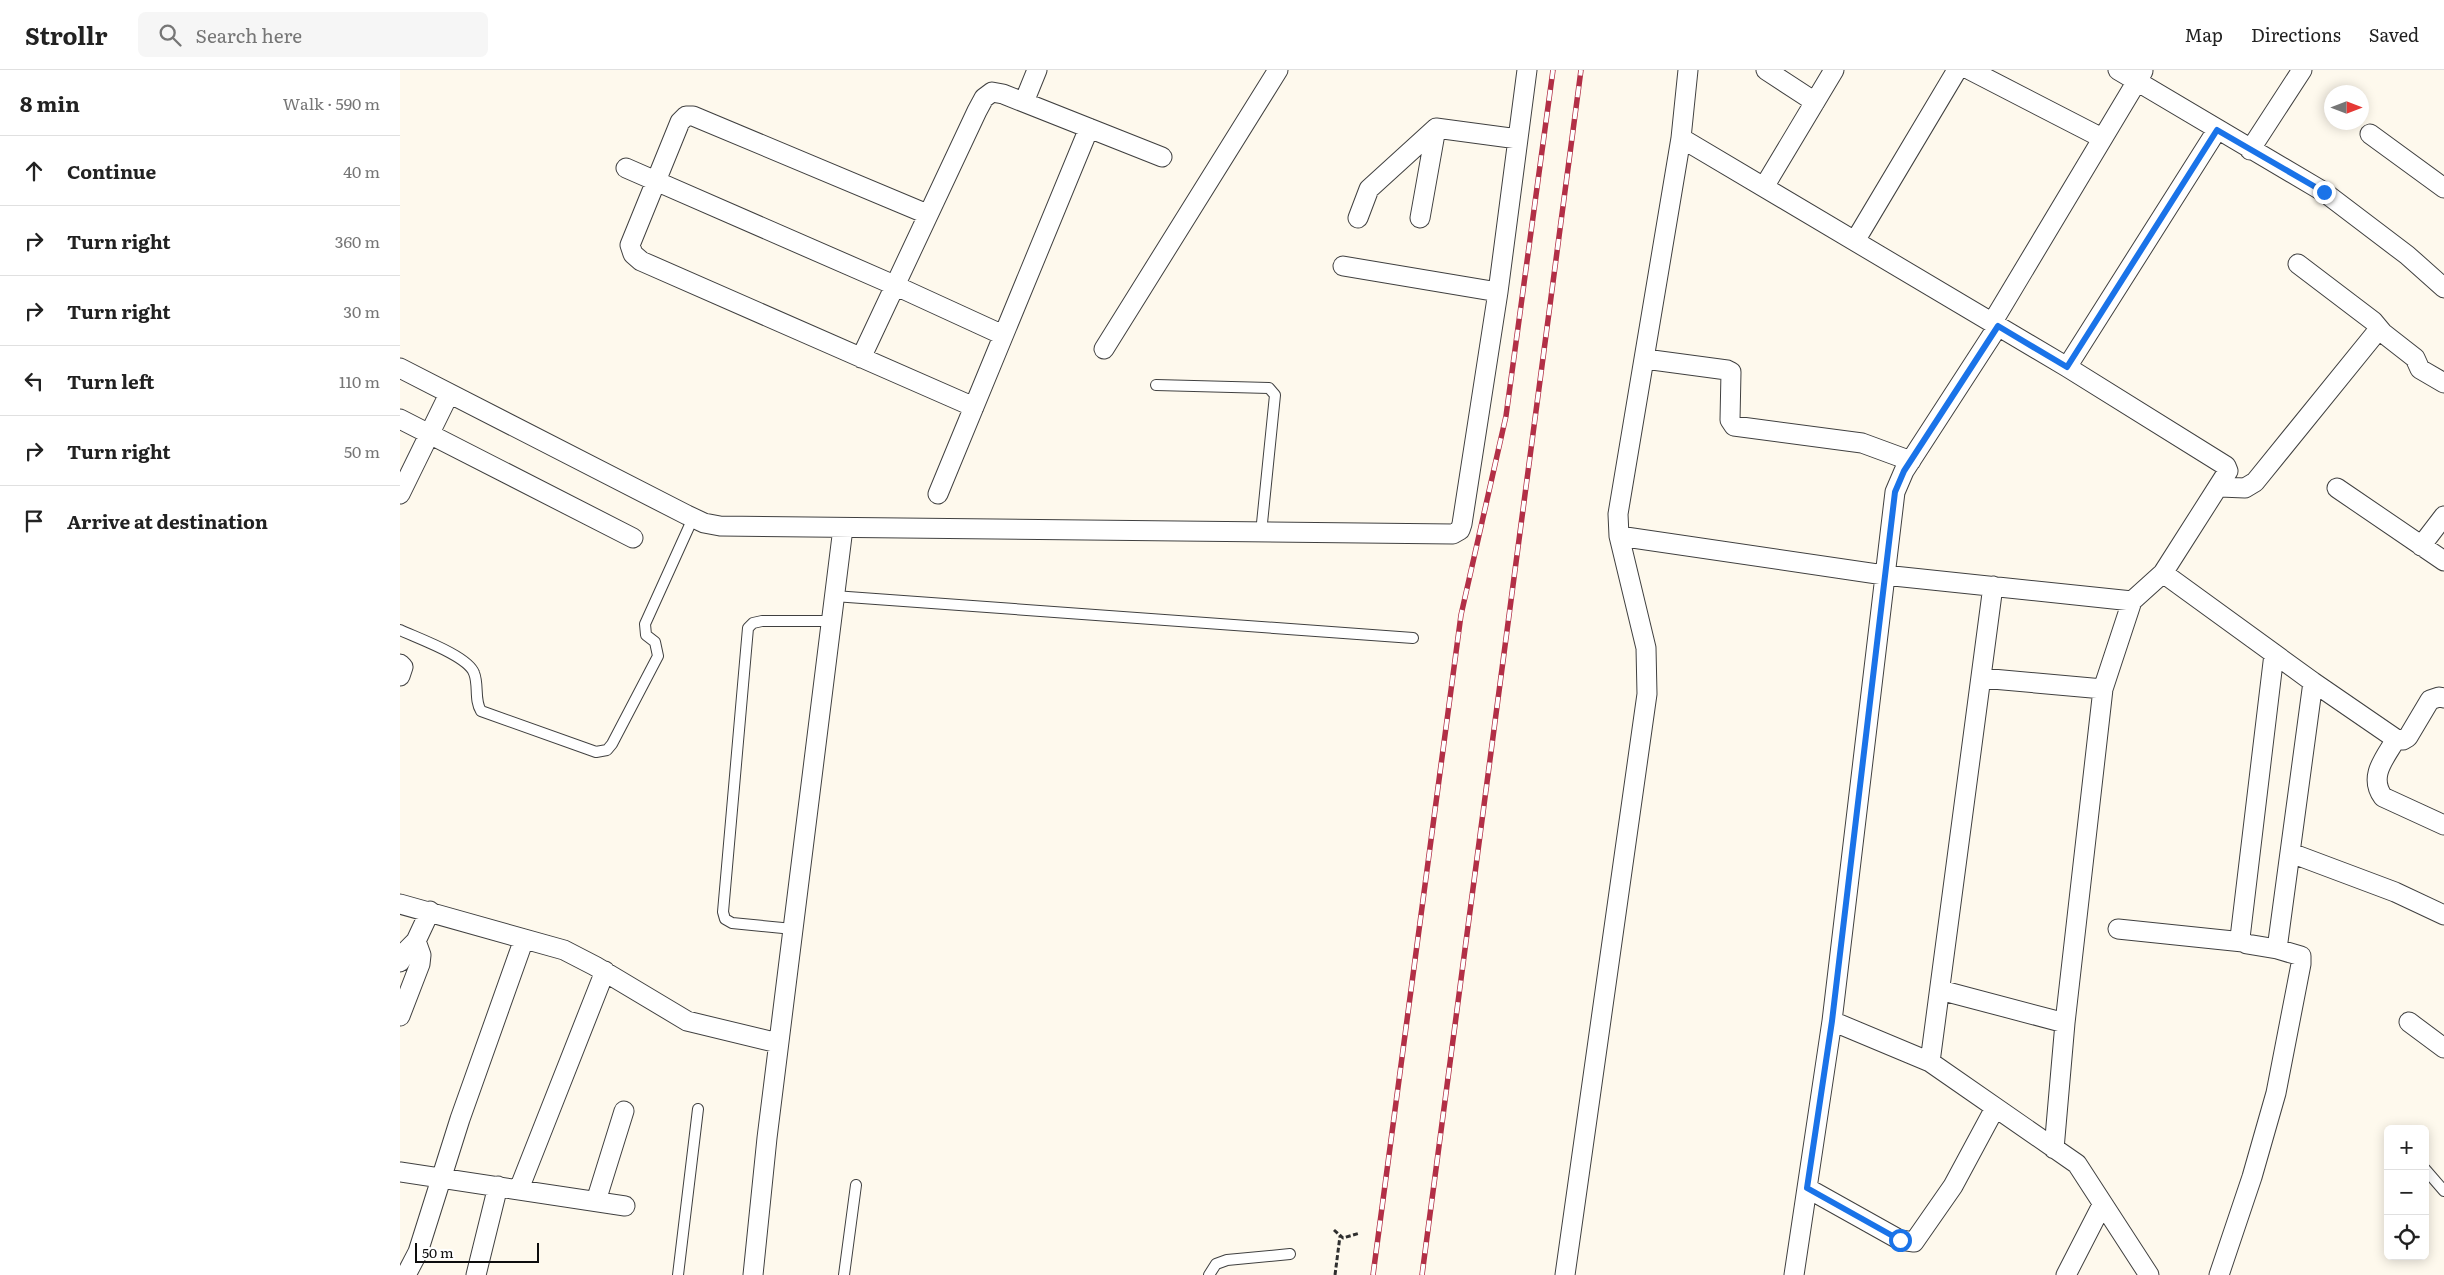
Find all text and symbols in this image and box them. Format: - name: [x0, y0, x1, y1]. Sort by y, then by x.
- search box: [138, 12, 488, 57]
- text: Strollr: [25, 17, 108, 52]
- icon: search: [156, 21, 184, 49]
- text: Search here: [196, 21, 302, 49]
- text: Map: [2185, 21, 2223, 48]
- text: Directions: [2251, 21, 2341, 48]
- text: Saved: [2369, 21, 2419, 48]
- north arrow: [2324, 85, 2369, 130]
- text: 8 min: [20, 87, 80, 118]
- text: Walk · 590 m: [283, 91, 380, 115]
- icon: ahead: [20, 157, 48, 185]
- text: Continue: [67, 157, 156, 185]
- text: 40 m: [343, 159, 380, 183]
- route end: [2313, 181, 2336, 204]
- icon: right: [20, 227, 48, 255]
- text: Turn right: [67, 227, 171, 255]
- text: 360 m: [335, 229, 380, 253]
- icon: right: [20, 297, 48, 325]
- text: Turn right: [67, 297, 171, 325]
- text: 30 m: [343, 299, 380, 323]
- icon: left: [20, 367, 48, 395]
- text: Turn left: [67, 367, 154, 395]
- text: 110 m: [339, 369, 380, 393]
- icon: right: [20, 437, 48, 465]
- text: Turn right: [67, 437, 171, 465]
- text: 50 m: [344, 439, 380, 463]
- icon: arrive: [20, 507, 48, 535]
- text: Arrive at destination: [67, 507, 268, 535]
- map controls: [2384, 1125, 2429, 1260]
- button: +: [2384, 1125, 2429, 1170]
- button: −: [2384, 1170, 2429, 1215]
- button: locate: [2384, 1215, 2429, 1260]
- route start: [1889, 1229, 1912, 1252]
- scale bar: [415, 1240, 539, 1263]
- text: 50 m: [422, 1242, 454, 1262]

